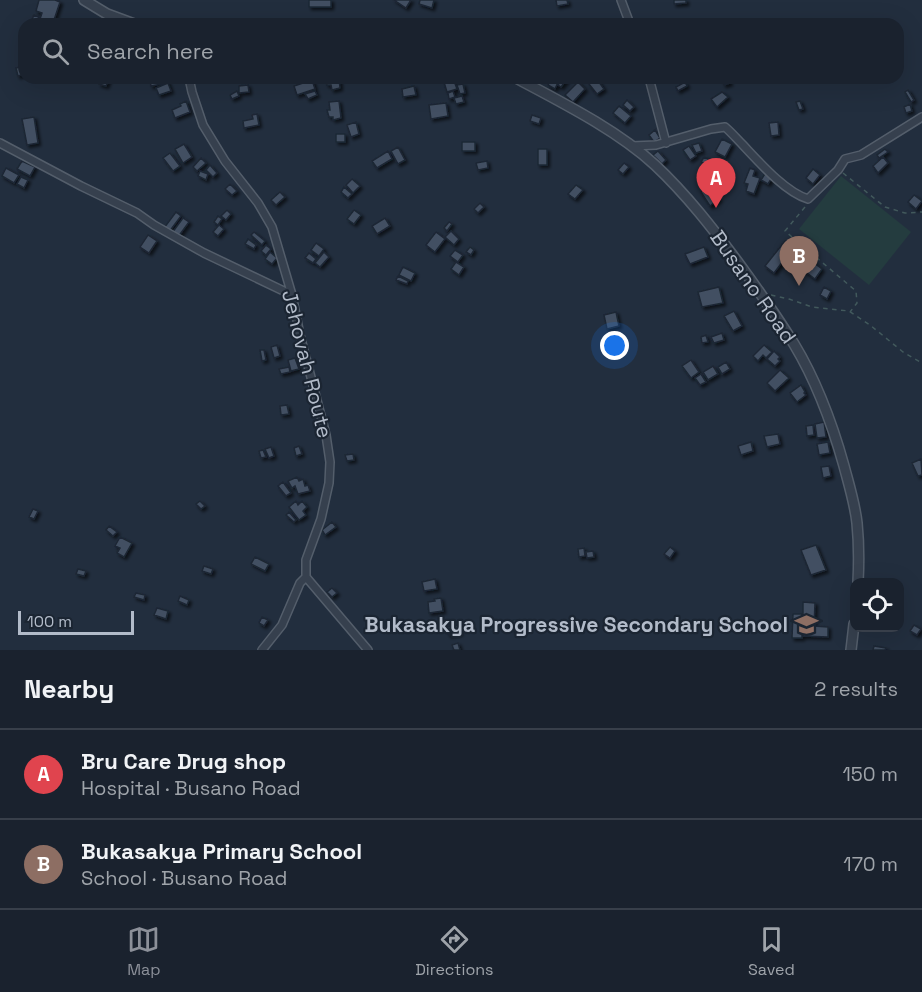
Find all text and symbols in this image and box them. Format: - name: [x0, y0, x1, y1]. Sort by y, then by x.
- search box: [18, 18, 904, 84]
- icon: search: [39, 35, 72, 68]
- text: Search here: [87, 37, 214, 65]
- pin: A: [696, 158, 736, 208]
- street label: Busano Road: [705, 225, 801, 349]
- pin: B: [780, 236, 818, 286]
- street label: Jehovah Route: [276, 287, 339, 441]
- your location: [600, 331, 629, 360]
- map controls: [850, 578, 904, 632]
- button: locate: [850, 578, 904, 632]
- scale bar: [18, 608, 134, 636]
- text: 100 m: [27, 611, 72, 632]
- place label: Bukasakya Progressive Secondary School: [365, 611, 788, 638]
- school or university icon: Bukasakya Progressive Secondary School: [793, 612, 819, 638]
- text: Nearby: [24, 672, 114, 706]
- text: 2 results: [814, 676, 898, 702]
- text: Bru Care Drug shop: [81, 747, 286, 775]
- text: A: [37, 761, 50, 787]
- text: 150 m: [843, 761, 898, 787]
- text: Hospital · Busano Road: [81, 775, 301, 801]
- text: Bukasakya Primary School: [81, 837, 362, 865]
- text: B: [37, 851, 50, 877]
- text: 170 m: [843, 851, 898, 877]
- text: School · Busano Road: [81, 865, 287, 891]
- tab: Map: [127, 923, 161, 980]
- tab: Directions: [415, 923, 494, 980]
- tab: Saved: [748, 923, 795, 980]

